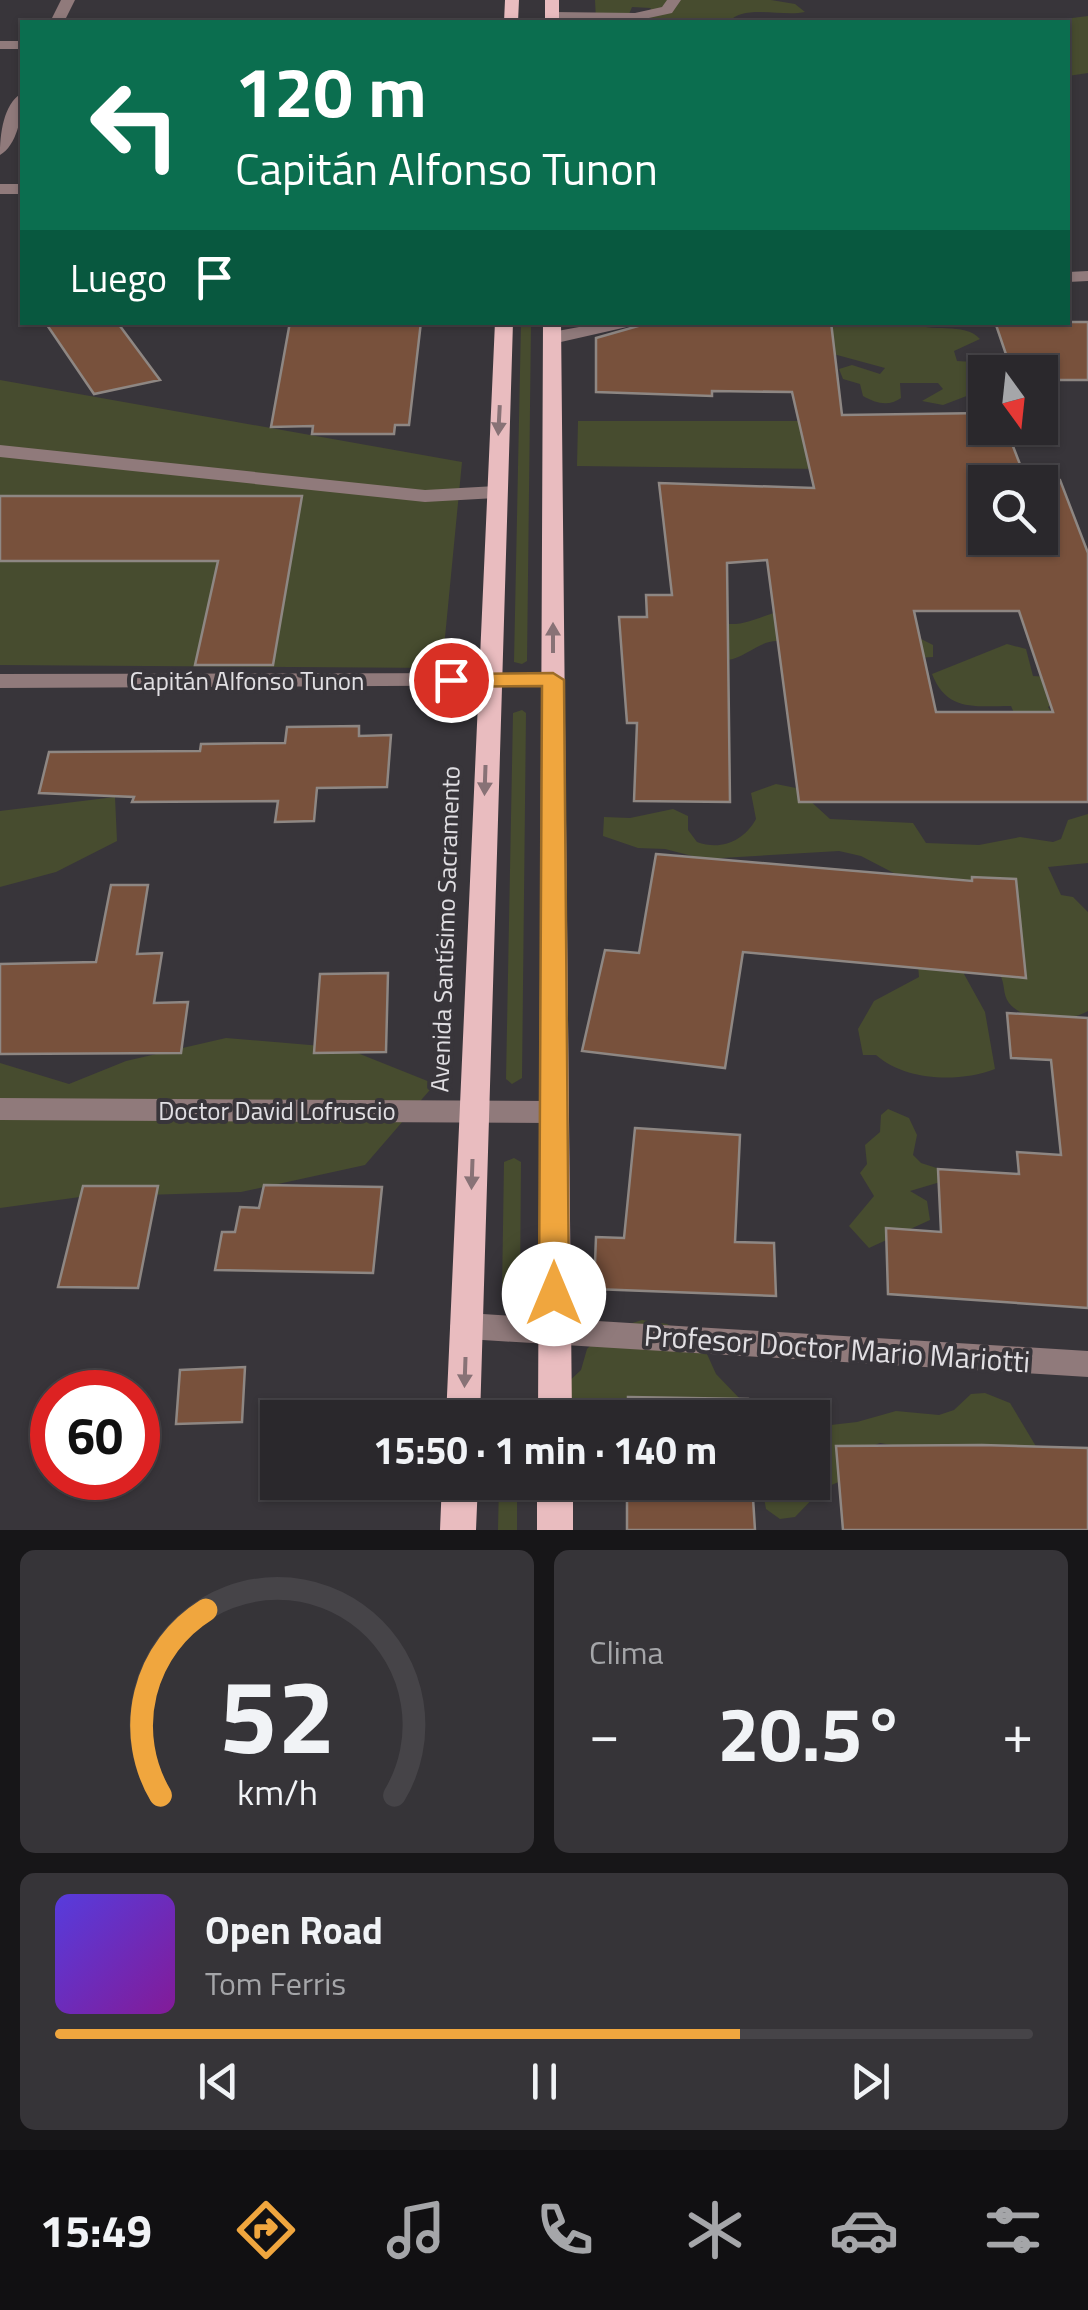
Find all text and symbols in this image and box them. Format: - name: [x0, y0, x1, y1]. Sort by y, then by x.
- text: 120 m: [235, 38, 427, 144]
- icon: left: [70, 60, 200, 190]
- text: Capitán Alfonso Tunon: [235, 134, 658, 202]
- text: Luego: [70, 249, 167, 307]
- icon: arrive: [187, 250, 242, 305]
- north arrow: [968, 355, 1058, 445]
- map controls: [968, 355, 1058, 555]
- one-way arrow: [491, 404, 507, 436]
- button: search: [968, 465, 1058, 555]
- one-way arrow: [545, 622, 561, 654]
- pin: [409, 638, 494, 723]
- icon: arrive: [424, 653, 479, 708]
- street label: Capitán Alfonso Tunon: [130, 662, 364, 700]
- one-way arrow: [477, 764, 493, 796]
- street label: Avenida Santísimo Sacramento: [420, 765, 470, 1093]
- street label: Doctor David Lofruscio: [158, 1092, 396, 1130]
- one-way arrow: [463, 1159, 479, 1191]
- position arrow: [502, 1242, 606, 1346]
- street label: Profesor Doctor Mario Mariotti: [642, 1312, 1032, 1384]
- one-way arrow: [456, 1356, 472, 1388]
- speed limit sign: 60: [30, 1370, 160, 1500]
- text: 15:50 · 1 min · 140 m: [373, 1421, 717, 1479]
- text: Clima: [589, 1628, 664, 1676]
- text: 52: [219, 1635, 335, 1793]
- text: 20.5°: [717, 1676, 905, 1790]
- text: −: [589, 1691, 620, 1774]
- text: +: [1002, 1691, 1033, 1774]
- text: km/h: [237, 1764, 317, 1819]
- text: Open Road: [205, 1901, 383, 1959]
- text: Tom Ferris: [205, 1959, 346, 2007]
- icon: previous: [191, 2054, 246, 2109]
- icon: pause: [517, 2054, 572, 2109]
- icon: next: [843, 2054, 898, 2109]
- icon: directions: [231, 2195, 301, 2265]
- icon: music: [381, 2195, 451, 2265]
- icon: phone: [530, 2195, 600, 2265]
- icon: climate: [680, 2195, 750, 2265]
- icon: car: [829, 2195, 899, 2265]
- icon: filters: [978, 2195, 1048, 2265]
- text: 15:49: [40, 2196, 152, 2264]

